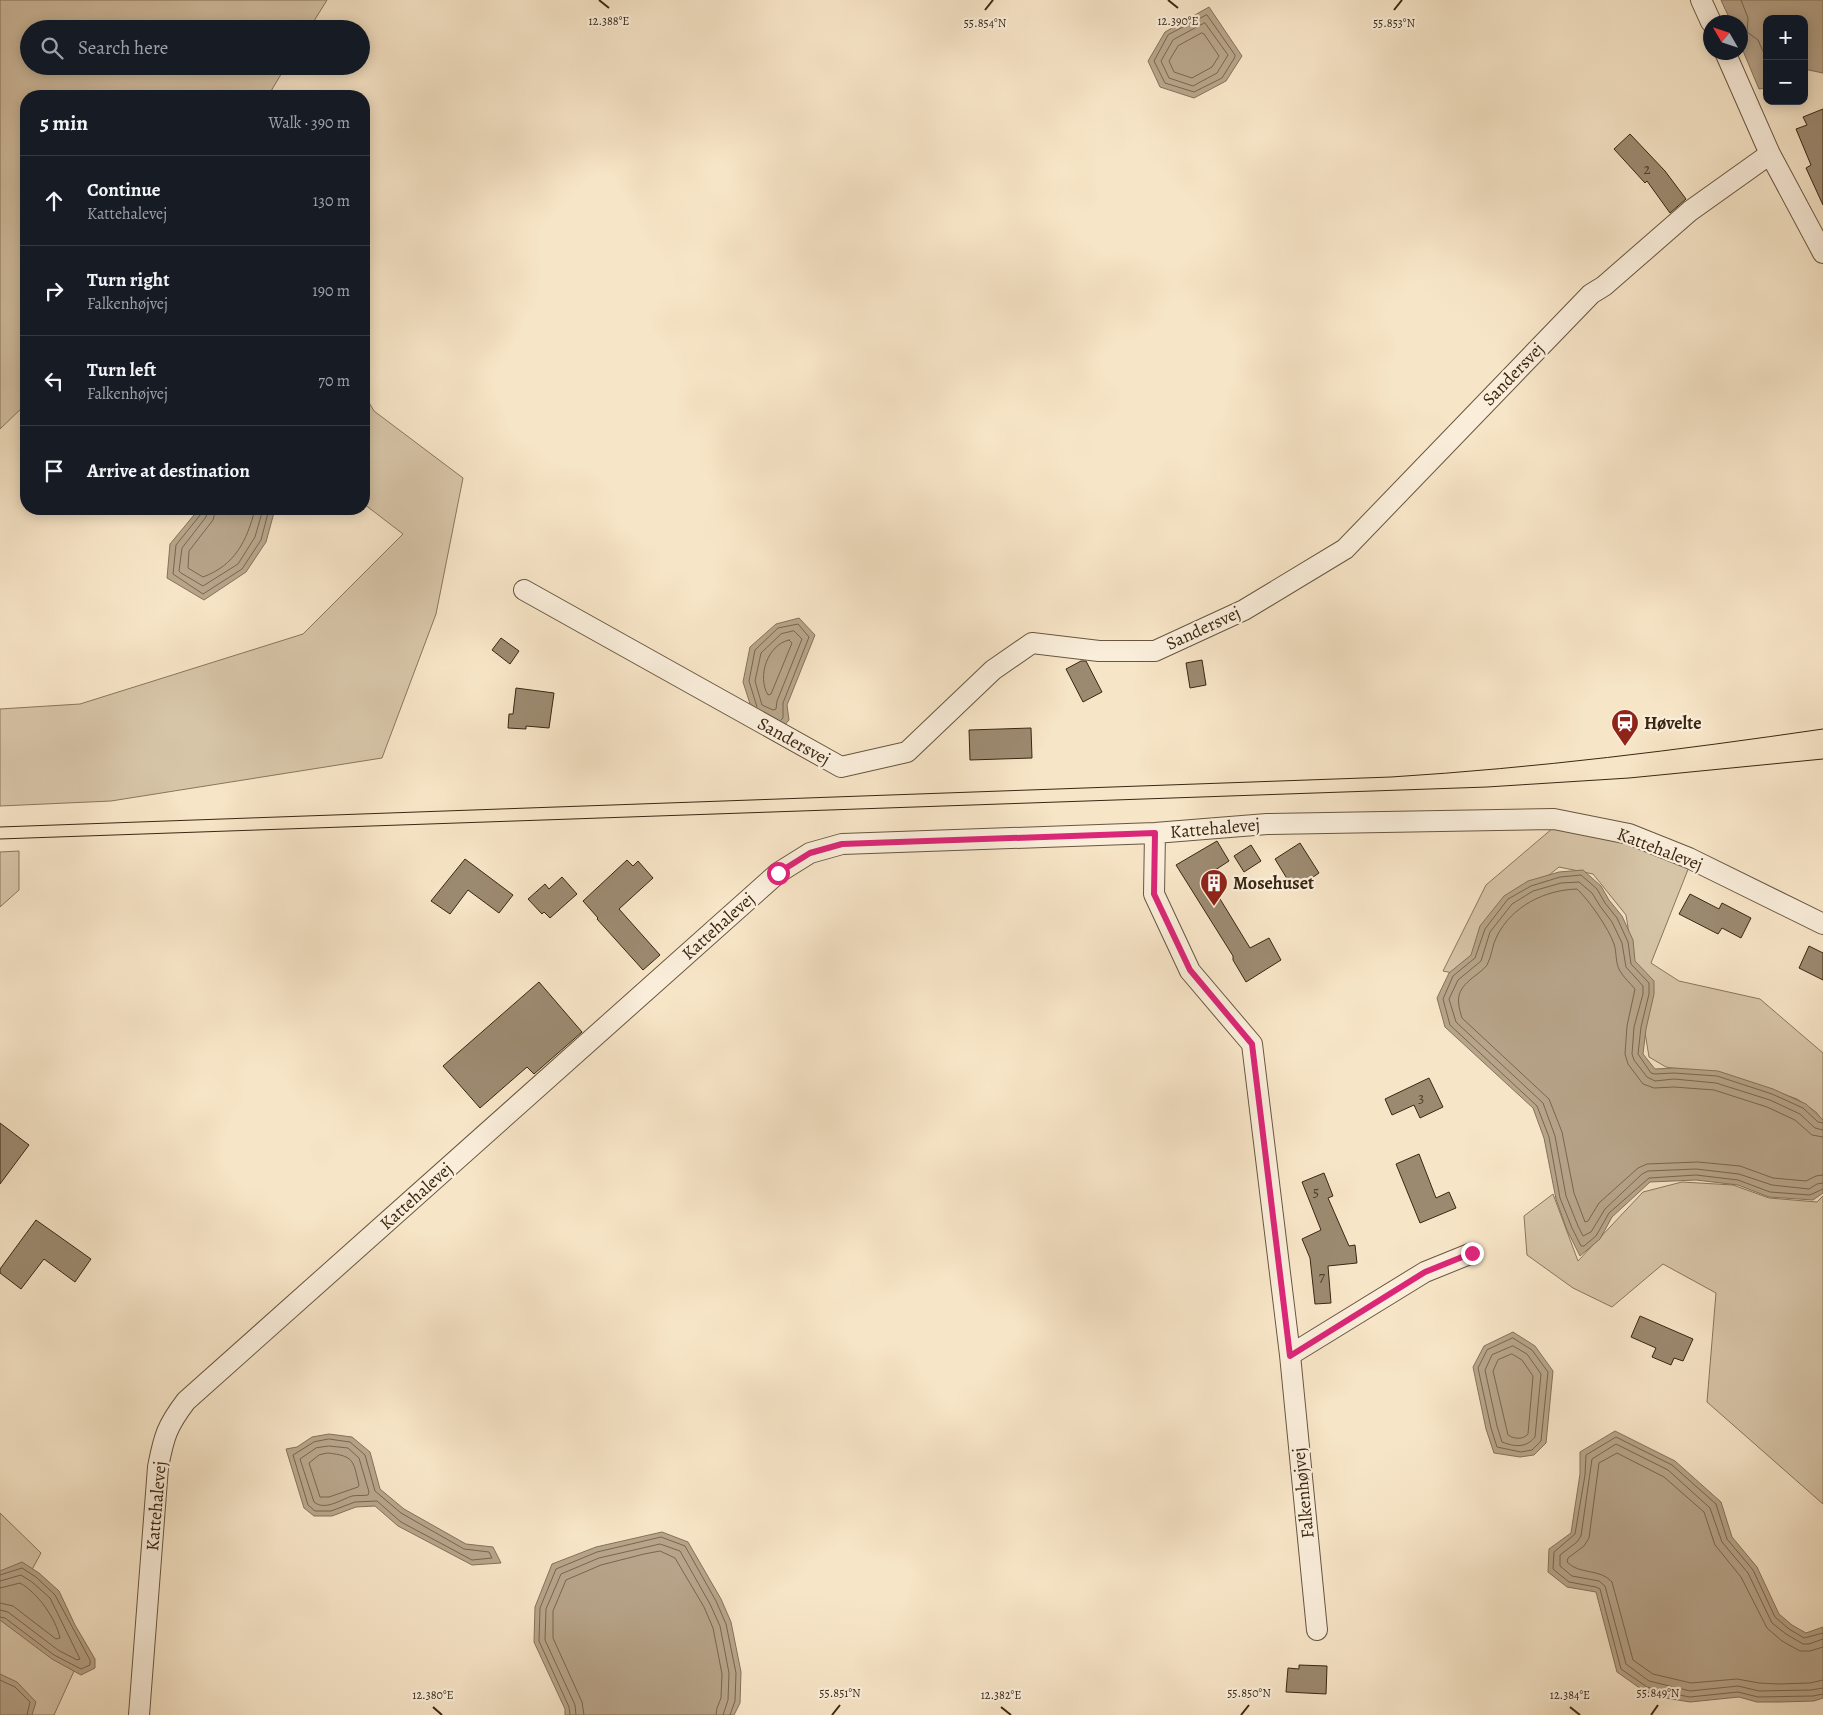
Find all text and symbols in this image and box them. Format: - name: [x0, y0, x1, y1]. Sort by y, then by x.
- text: 12.388°E: [589, 13, 629, 29]
- text: 12.390°E: [1157, 13, 1199, 29]
- text: 55.854°N: [964, 15, 1007, 31]
- text: 55.853°N: [1373, 15, 1415, 31]
- north arrow: [1703, 15, 1748, 60]
- map controls: [1763, 15, 1808, 105]
- button: +: [1763, 15, 1808, 60]
- search box: [20, 20, 370, 75]
- icon: search: [38, 34, 66, 62]
- text: Search here: [78, 35, 168, 61]
- button: −: [1763, 60, 1808, 105]
- text: 5 min: [40, 109, 88, 137]
- text: Walk · 390 m: [269, 112, 350, 134]
- house number: 2: [1643, 159, 1651, 179]
- text: Continue: [87, 177, 161, 203]
- icon: ahead: [40, 187, 68, 215]
- text: 130 m: [313, 190, 350, 212]
- text: Kattehalevej: [87, 203, 167, 225]
- text: Turn right: [87, 267, 169, 293]
- icon: right: [40, 277, 68, 305]
- text: 190 m: [312, 280, 350, 302]
- text: Falkenhøjvej: [87, 293, 168, 315]
- street label: Sandersvej: [1477, 337, 1549, 411]
- text: Turn left: [87, 357, 156, 383]
- icon: left: [40, 367, 68, 395]
- text: 70 m: [318, 370, 350, 392]
- text: Falkenhøjvej: [87, 383, 168, 405]
- icon: arrive: [40, 457, 68, 485]
- text: Arrive at destination: [87, 458, 250, 484]
- street label: Sandersvej: [1162, 600, 1244, 656]
- station icon: Høvelte: [1610, 708, 1640, 747]
- street label: Sandersvej: [753, 711, 835, 771]
- place label: Høvelte: [1644, 711, 1702, 735]
- street label: Kattehalevej: [1169, 812, 1261, 844]
- street label: Kattehalevej: [1614, 822, 1706, 876]
- route start: [767, 862, 790, 885]
- building icon: Mosehuset: [1199, 868, 1229, 907]
- place label: Mosehuset: [1233, 871, 1314, 895]
- street label: Kattehalevej: [676, 887, 760, 965]
- house number: 3: [1418, 1088, 1424, 1108]
- street label: Kattehalevej: [374, 1157, 458, 1235]
- house number: 5: [1313, 1182, 1319, 1202]
- route end: [1461, 1242, 1484, 1265]
- house number: 7: [1319, 1267, 1326, 1287]
- street label: Falkenhøjvej: [1286, 1446, 1320, 1540]
- street label: Kattehalevej: [140, 1460, 172, 1552]
- text: 55.851°N: [819, 1685, 861, 1701]
- text: 55.850°N: [1227, 1685, 1271, 1701]
- text: 55.849°N: [1637, 1685, 1680, 1701]
- text: 12.380°E: [412, 1687, 454, 1703]
- text: 12.382°E: [981, 1687, 1021, 1703]
- text: 12.384°E: [1550, 1687, 1590, 1703]

